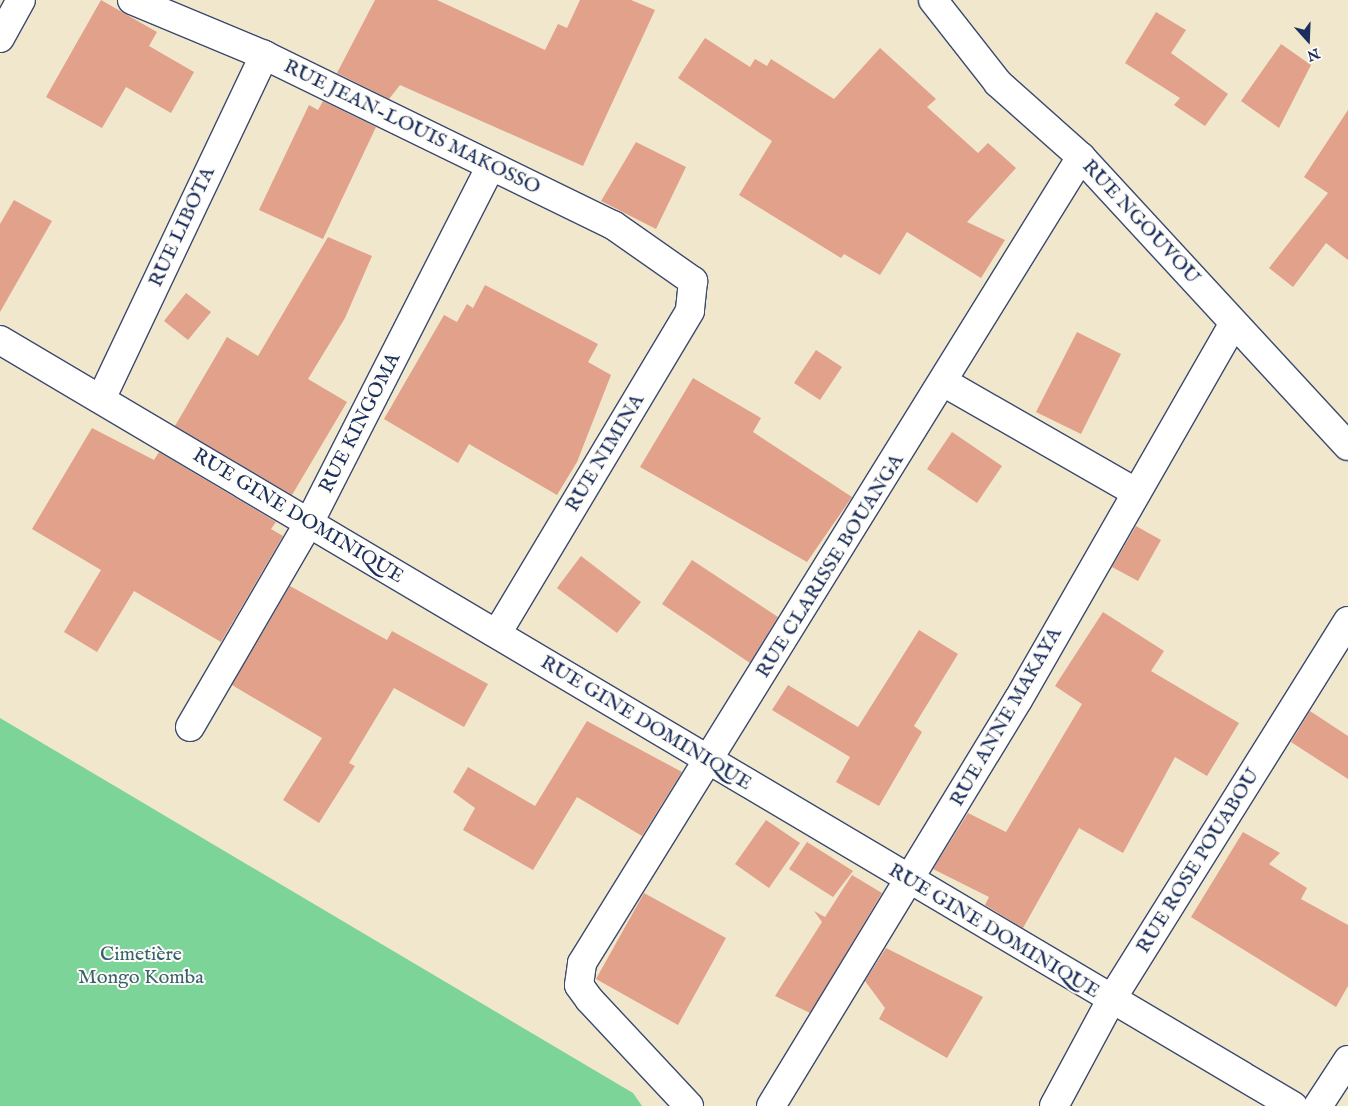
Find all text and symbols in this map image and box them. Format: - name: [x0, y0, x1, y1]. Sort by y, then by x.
- north arrow: [1283, 15, 1333, 65]
- text: N: [1304, 44, 1322, 65]
- street label: RUE JEAN-LOUIS MAKOSSO: [280, 54, 544, 200]
- street label: RUE NGOUVOU: [1077, 155, 1205, 289]
- street label: RUE LIBOTA: [144, 163, 220, 291]
- street label: RUE KINGOMA: [314, 349, 406, 497]
- street label: RUE NIMINA: [560, 390, 650, 516]
- street label: RUE GINE DOMINIQUE: [188, 443, 408, 589]
- street label: RUE CLARISSE BOUANGA: [751, 450, 909, 682]
- street label: RUE ANNE MAKAYA: [945, 623, 1067, 811]
- street label: RUE GINE DOMINIQUE: [536, 650, 756, 796]
- street label: RUE ROSE POUABOU: [1131, 764, 1265, 958]
- street label: RUE GINE DOMINIQUE: [884, 858, 1104, 1004]
- park label: Cimetière Mongo Komba: [78, 942, 204, 989]

